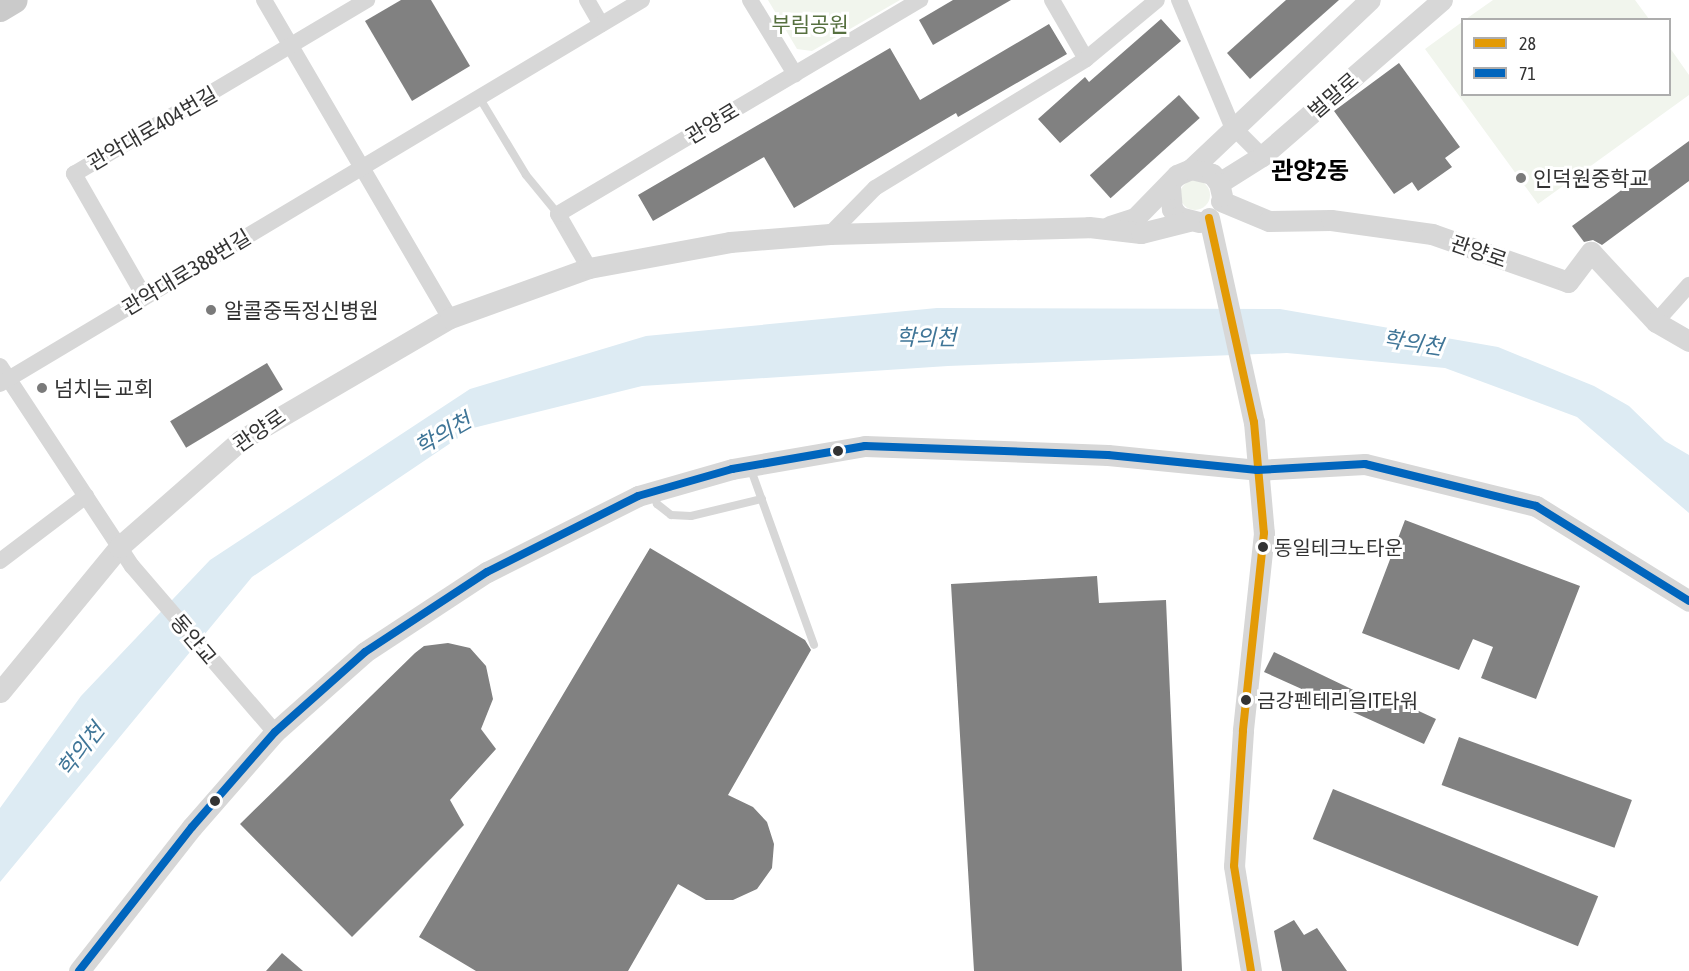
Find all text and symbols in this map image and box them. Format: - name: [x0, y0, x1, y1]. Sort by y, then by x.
- park label: 부림공원: [771, 11, 849, 37]
- legend: [1461, 18, 1671, 96]
- text: 28: [1519, 33, 1536, 54]
- text: 71: [1519, 63, 1536, 84]
- street label: 벌말로: [1303, 66, 1363, 124]
- street label: 관악대로404번길: [83, 81, 221, 175]
- street label: 관양로: [681, 97, 743, 149]
- district label: 관양2동: [1271, 157, 1349, 185]
- place label: 인덕원중학교: [1533, 165, 1649, 191]
- marker: 인덕원중학교: [1514, 171, 1528, 185]
- street label: 관악대로388번길: [117, 224, 255, 320]
- street label: 관양로: [1447, 230, 1511, 272]
- place label: 알콜중독정신병원: [224, 297, 379, 323]
- marker: 알콜중독정신병원: [202, 301, 220, 319]
- water label: 학의천: [896, 325, 956, 351]
- water label: 학의천: [1381, 325, 1445, 361]
- place label: 넘치는 교회: [54, 375, 153, 401]
- marker: 넘치는 교회: [35, 381, 49, 395]
- street label: 관양로: [228, 403, 290, 457]
- water label: 학의천: [410, 407, 476, 461]
- unlabelled marker: [832, 445, 844, 457]
- place label: 동일테크노타운: [1274, 535, 1403, 559]
- marker: 동일테크노타운: [1257, 541, 1269, 553]
- street label: 동안교: [166, 609, 222, 669]
- place label: 금강펜테리음IT타워: [1257, 688, 1418, 712]
- marker: 금강펜테리음IT타워: [1240, 694, 1252, 706]
- water label: 학의천: [52, 718, 110, 782]
- unlabelled marker: [209, 795, 221, 807]

